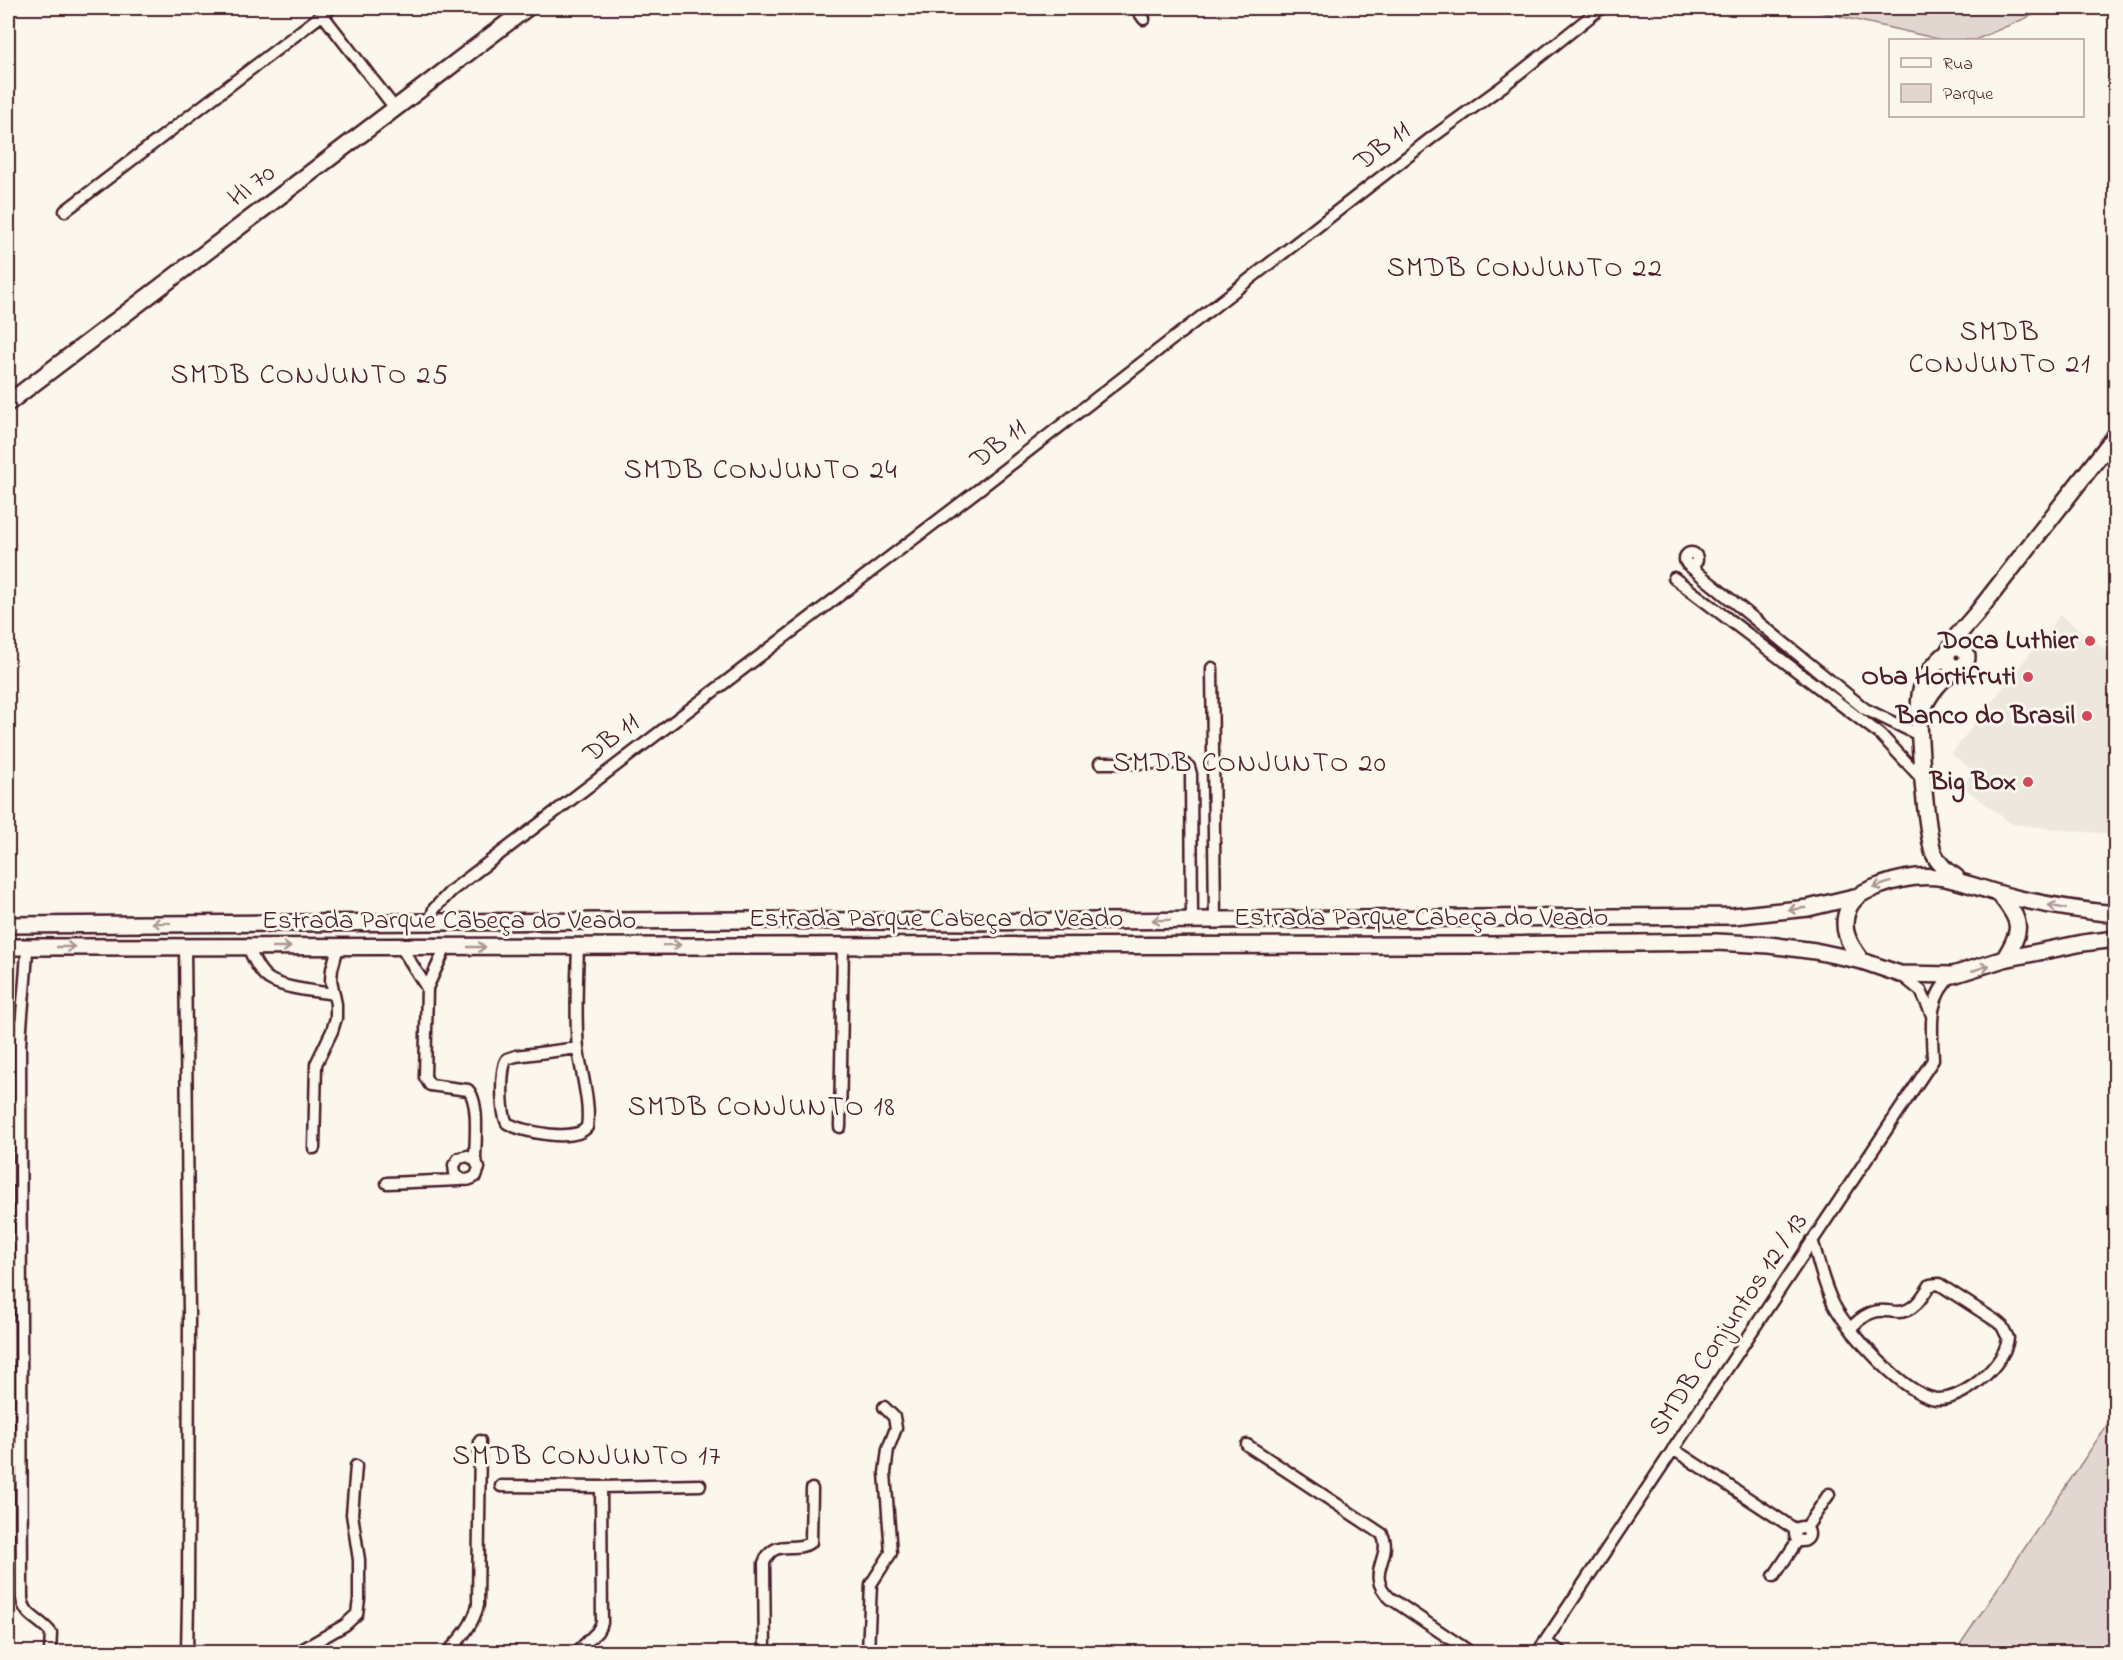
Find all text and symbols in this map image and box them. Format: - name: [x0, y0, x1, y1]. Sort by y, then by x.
- legend: [1889, 39, 2084, 117]
- text: Rua: [1943, 52, 1973, 78]
- text: Parque: [1943, 82, 1994, 108]
- street label: DB 11: [1346, 113, 1419, 182]
- street label: HI 70: [220, 155, 284, 217]
- district label: SMDB CONJUNTO 22: [1387, 249, 1663, 290]
- district label: SMDB CONJUNTO 21: [1909, 313, 2091, 386]
- district label: SMDB CONJUNTO 25: [171, 356, 449, 397]
- street label: DB 11: [962, 411, 1035, 480]
- district label: SMDB CONJUNTO 24: [624, 451, 898, 492]
- place label: Doca Luthier: [1936, 622, 2079, 661]
- marker: Doca Luthier: [2083, 634, 2097, 648]
- place label: Oba Hortifruti: [1861, 658, 2016, 697]
- marker: Oba Hortifruti: [2021, 670, 2035, 684]
- place label: Banco do Brasil: [1894, 697, 2075, 736]
- street label: DB 11: [575, 705, 648, 774]
- marker: Banco do Brasil: [2080, 709, 2094, 723]
- district label: SMDB CONJUNTO 20: [1113, 744, 1387, 785]
- place label: Big Box: [1928, 763, 2016, 803]
- marker: Big Box: [2021, 775, 2035, 789]
- one-way arrow: [1873, 880, 1892, 891]
- street label: Estrada Parque Cabeça do Veado: [1234, 899, 1608, 938]
- street label: Estrada Parque Cabeça do Veado: [749, 900, 1123, 939]
- one-way arrow: [2048, 901, 2068, 912]
- street label: Estrada Parque Cabeça do Veado: [262, 902, 636, 941]
- one-way arrow: [1788, 904, 1807, 915]
- one-way arrow: [1152, 914, 1172, 926]
- one-way arrow: [152, 917, 172, 928]
- one-way arrow: [661, 940, 681, 951]
- one-way arrow: [271, 941, 291, 953]
- one-way arrow: [466, 941, 486, 953]
- one-way arrow: [55, 942, 75, 953]
- one-way arrow: [1971, 961, 1989, 972]
- district label: SMDB CONJUNTO 18: [628, 1088, 896, 1129]
- street label: SMDB Conjuntos 12 / 13: [1640, 1206, 1818, 1444]
- district label: SMDB CONJUNTO 17: [452, 1437, 722, 1478]

